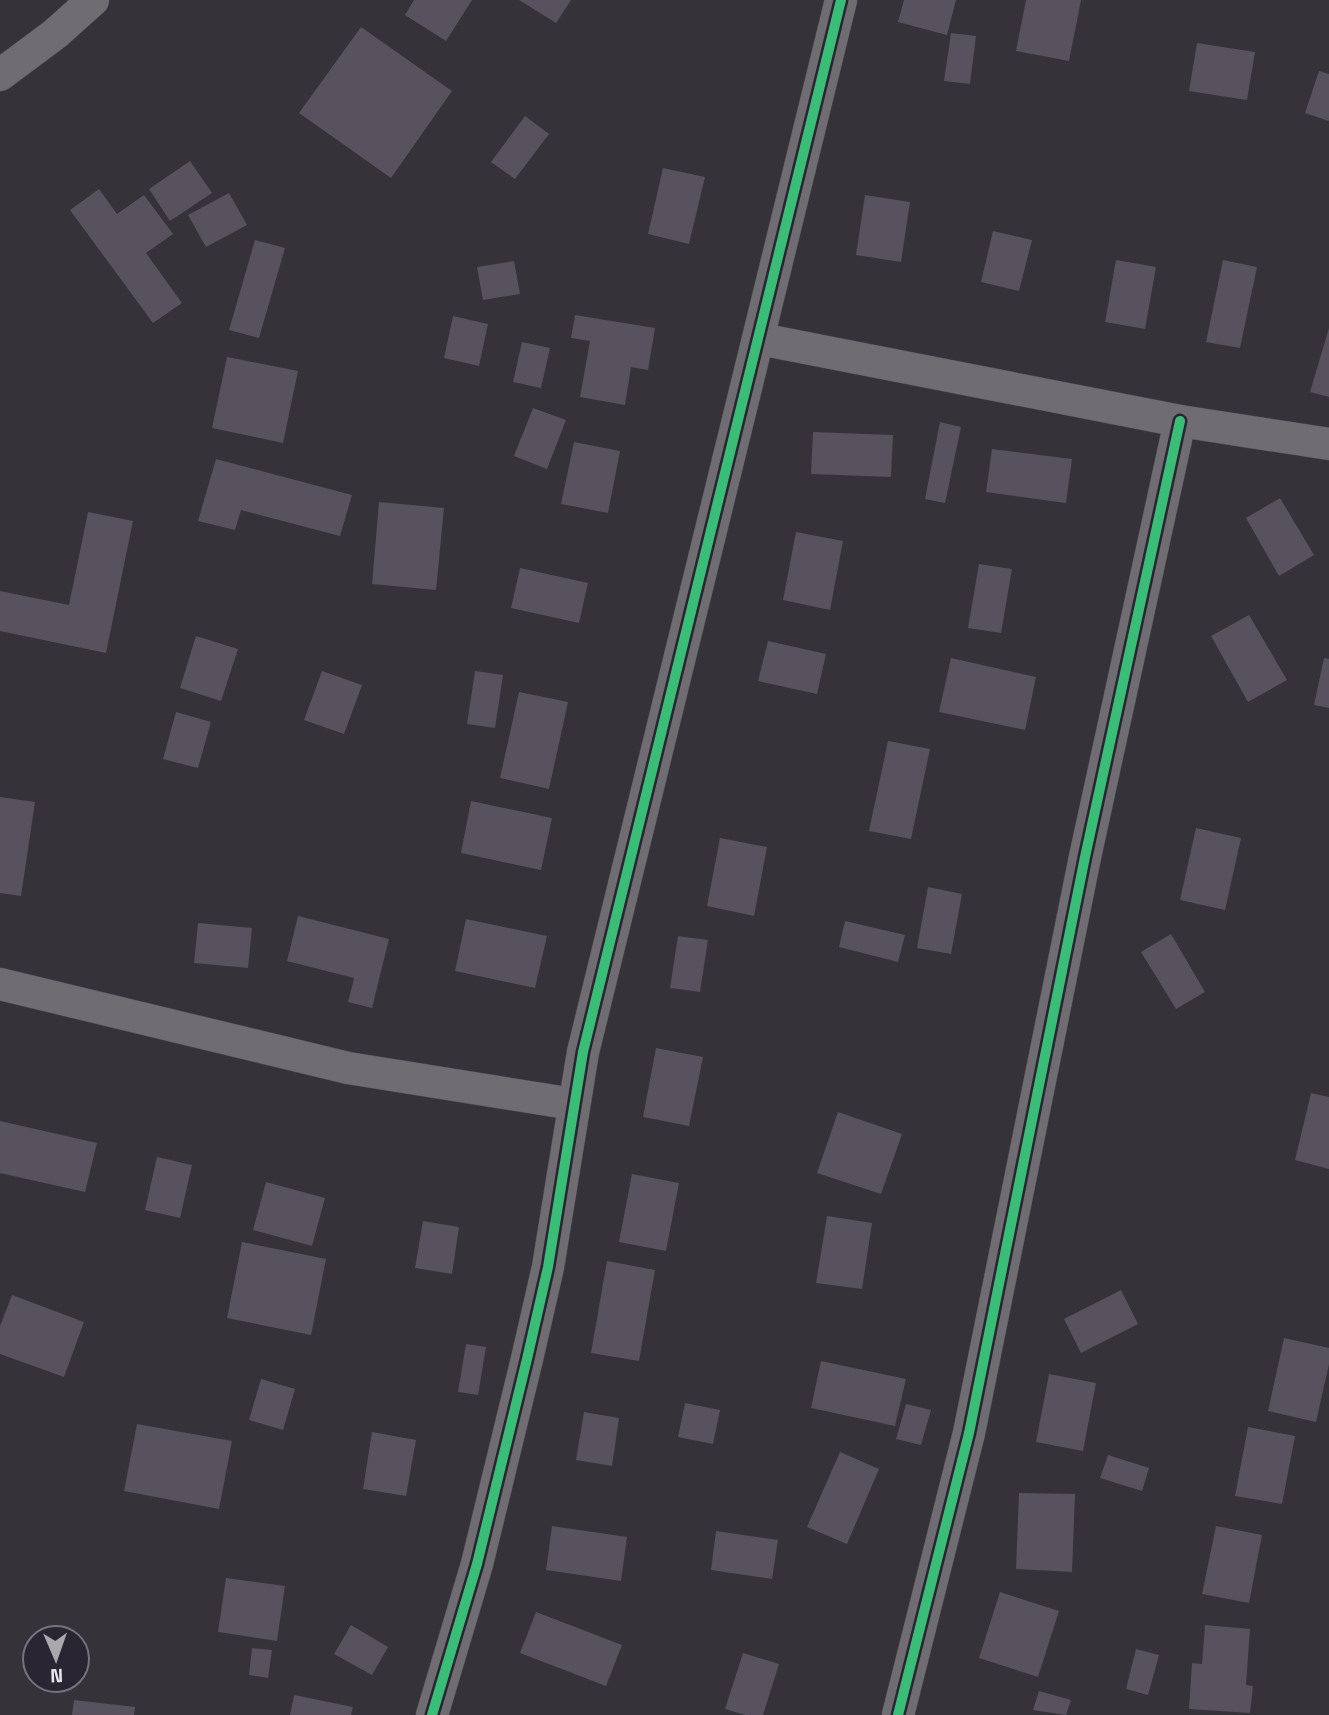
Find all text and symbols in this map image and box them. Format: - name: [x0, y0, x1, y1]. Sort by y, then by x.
- north arrow: [21, 1624, 91, 1694]
- text: N: [50, 1663, 63, 1688]

